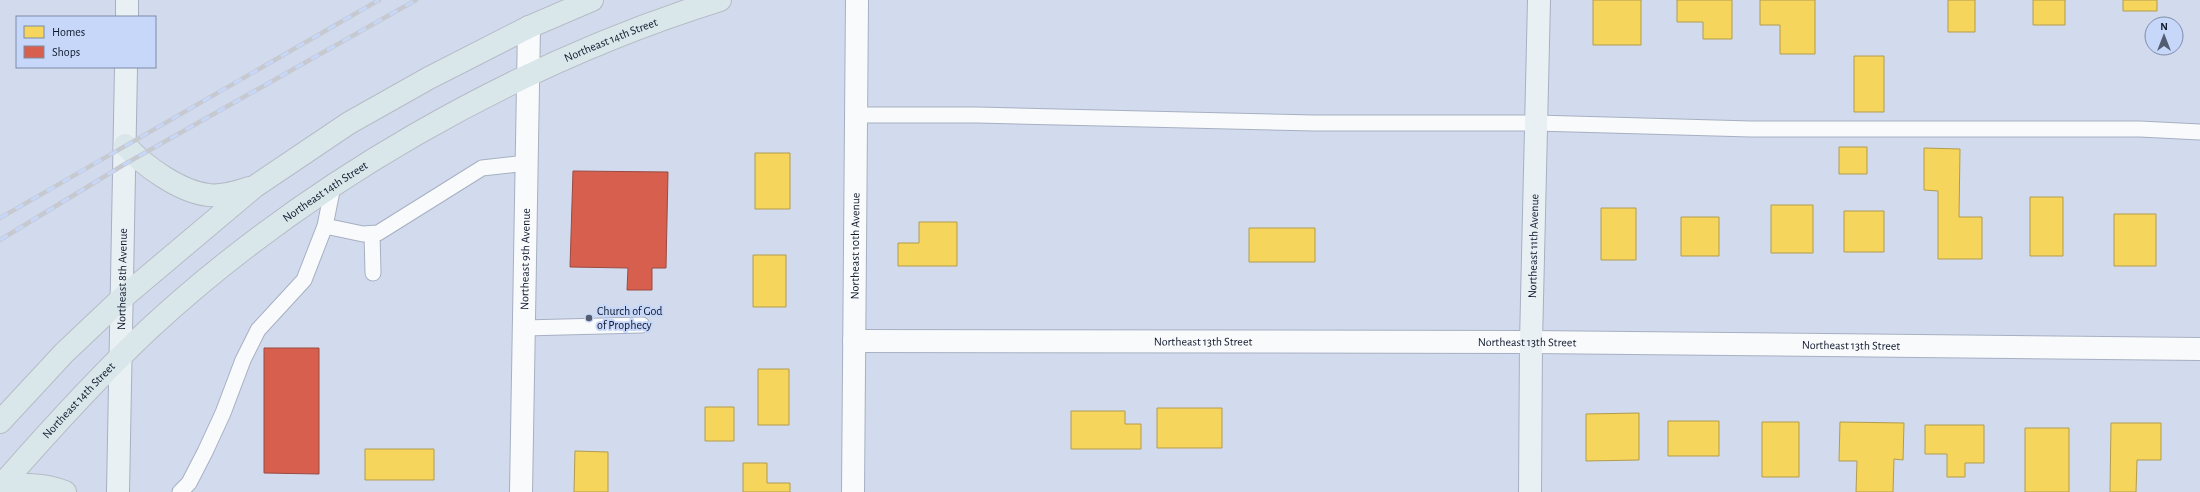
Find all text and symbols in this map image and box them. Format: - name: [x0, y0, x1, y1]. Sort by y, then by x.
- legend: [16, 16, 156, 68]
- street label: Northeast 14th Street: [562, 16, 659, 64]
- north arrow: [2144, 16, 2184, 56]
- text: N: [2160, 21, 2168, 32]
- text: Homes: [52, 26, 85, 38]
- text: Shops: [52, 46, 80, 58]
- street label: Northeast 14th Street: [280, 159, 370, 224]
- street label: Northeast 10th Avenue: [849, 193, 861, 299]
- street label: Northeast 11th Avenue: [1526, 194, 1540, 298]
- street label: Northeast 9th Avenue: [518, 208, 532, 310]
- street label: Northeast 8th Avenue: [115, 228, 129, 330]
- place label: Church of God of Prophecy: [597, 305, 663, 332]
- marker: Church of God of Prophecy: [584, 313, 594, 323]
- street label: Northeast 13th Street: [1154, 335, 1252, 348]
- street label: Northeast 13th Street: [1478, 336, 1576, 348]
- street label: Northeast 13th Street: [1802, 339, 1900, 352]
- street label: Northeast 14th Street: [40, 360, 117, 441]

